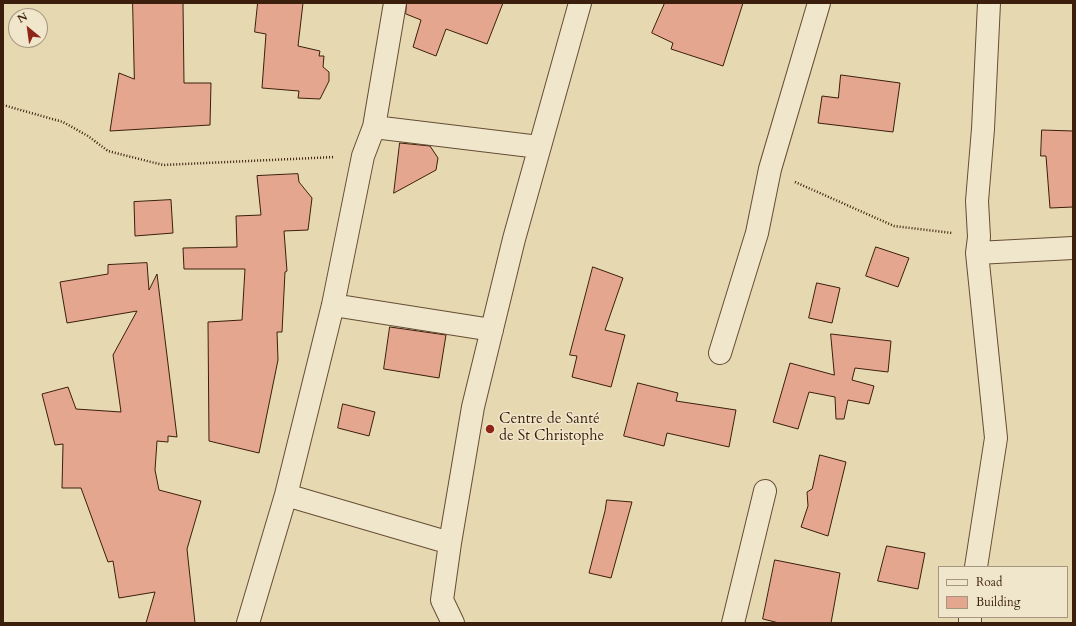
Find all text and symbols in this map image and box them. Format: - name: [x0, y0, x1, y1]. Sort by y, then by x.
- north arrow: [8, 8, 48, 48]
- text: N: [15, 9, 30, 27]
- place label: Centre de Santé de St Christophe: [499, 411, 604, 446]
- marker: Centre de Santé de St Christophe: [484, 423, 496, 435]
- legend: [938, 566, 1068, 618]
- text: Road: [976, 574, 1002, 590]
- text: Building: [976, 594, 1020, 610]

